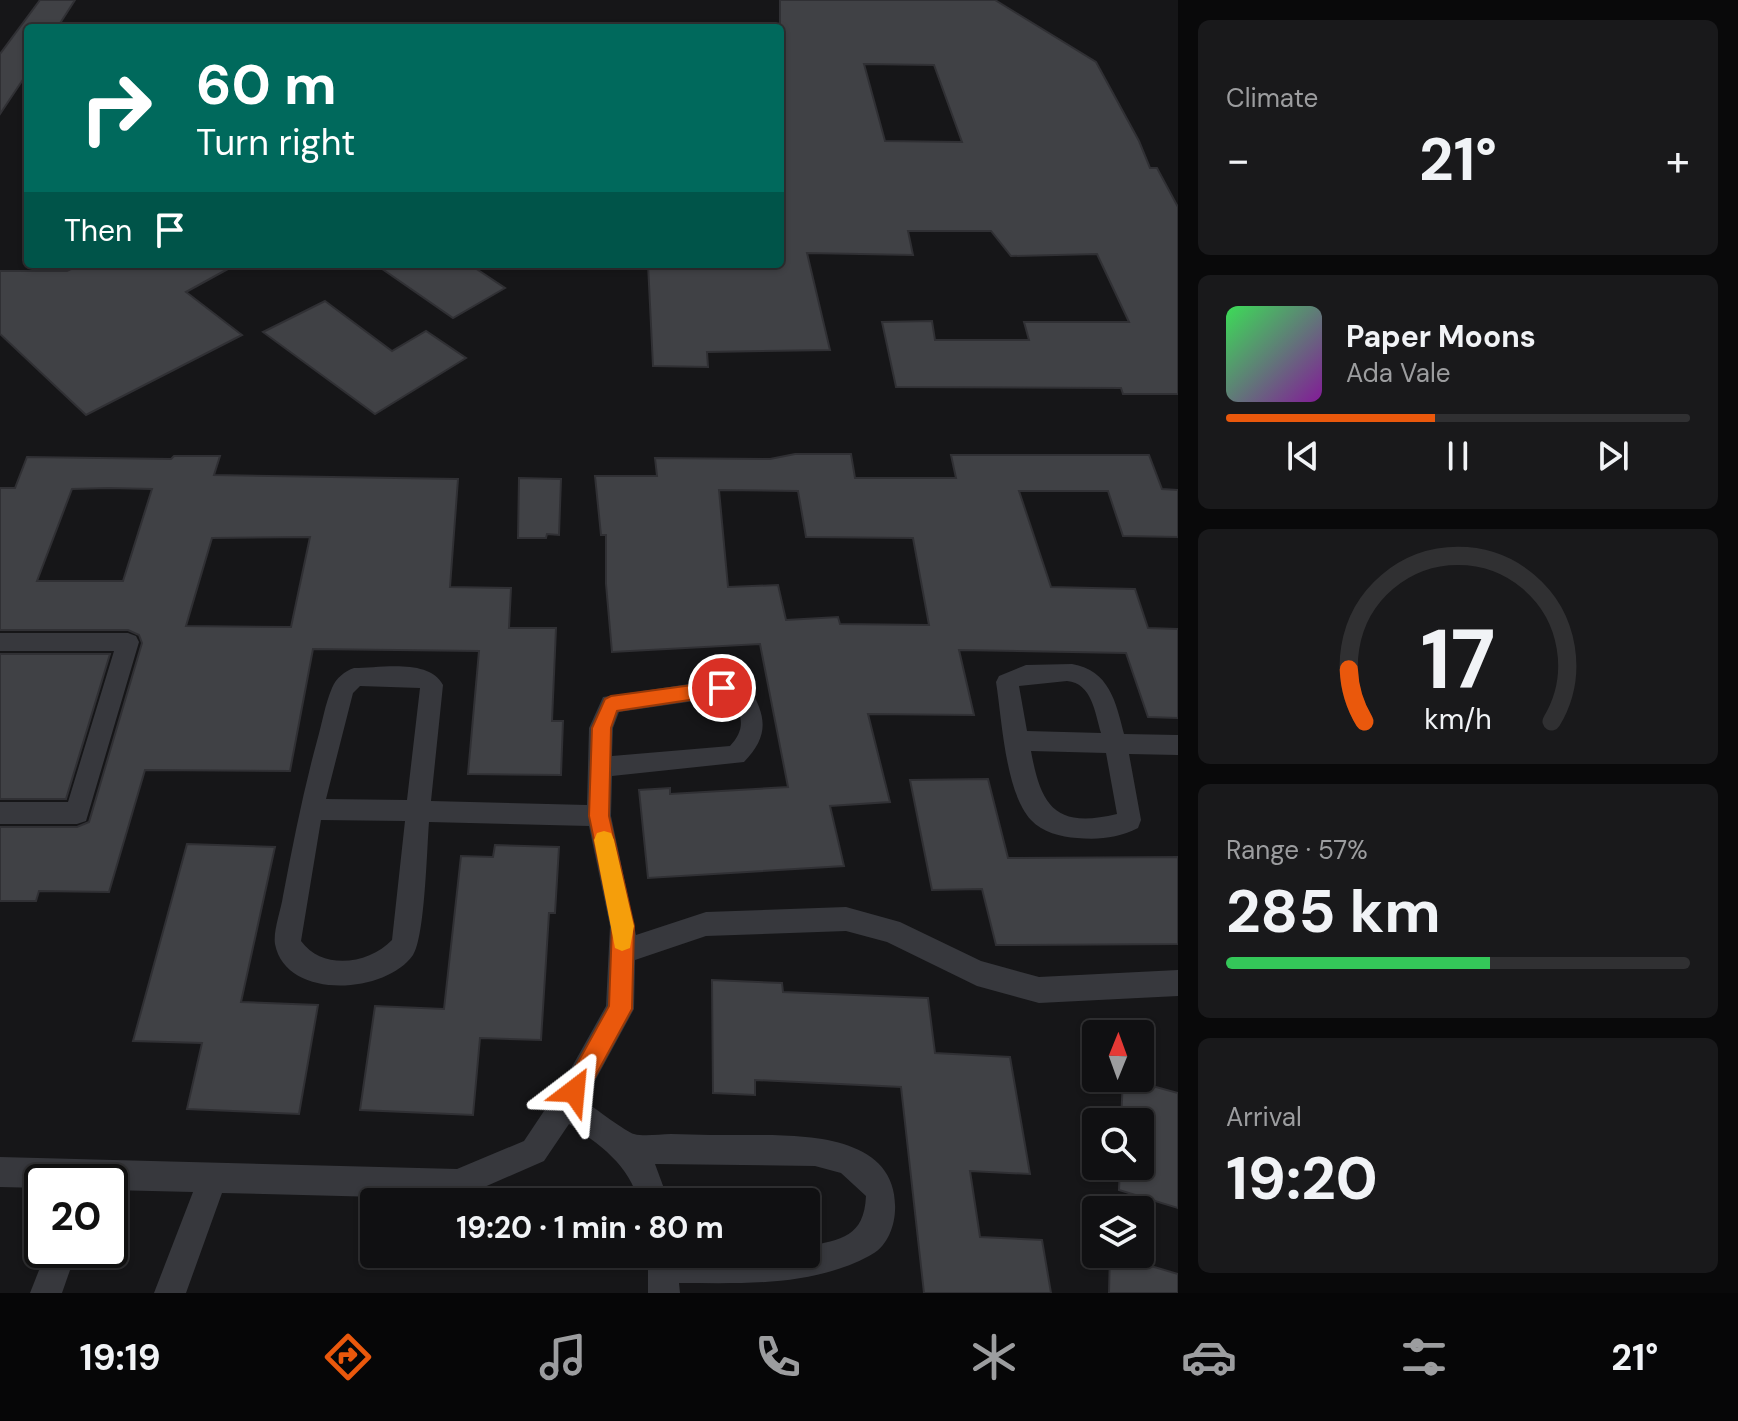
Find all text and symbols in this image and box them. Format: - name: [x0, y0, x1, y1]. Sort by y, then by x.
- text: 60 m: [196, 48, 337, 121]
- icon: right: [64, 56, 168, 160]
- text: Climate: [1226, 81, 1318, 115]
- text: Turn right: [196, 119, 355, 166]
- text: 21°: [1419, 120, 1497, 199]
- text: −: [1226, 131, 1250, 189]
- text: +: [1666, 131, 1690, 189]
- icon: arrive: [148, 208, 192, 252]
- text: Then: [64, 211, 132, 250]
- text: Paper Moons: [1346, 317, 1536, 356]
- text: Ada Vale: [1346, 356, 1451, 390]
- icon: previous: [1281, 434, 1325, 478]
- icon: pause: [1436, 434, 1480, 478]
- icon: next: [1591, 434, 1635, 478]
- text: 17: [1421, 605, 1495, 714]
- pin: [688, 654, 756, 722]
- icon: arrive: [700, 666, 744, 710]
- text: km/h: [1424, 702, 1492, 739]
- text: Range · 57%: [1226, 833, 1368, 867]
- text: 285 km: [1226, 872, 1441, 951]
- north arrow: [1082, 1020, 1154, 1092]
- map controls: [1082, 1020, 1154, 1268]
- position arrow: [532, 1049, 616, 1133]
- text: Arrival: [1226, 1100, 1302, 1134]
- button: search: [1082, 1108, 1154, 1180]
- text: 19:20: [1226, 1139, 1378, 1218]
- speed limit sign: 20: [24, 1164, 128, 1268]
- button: layers: [1082, 1196, 1154, 1268]
- text: 19:20 · 1 min · 80 m: [456, 1208, 724, 1247]
- icon: directions: [320, 1329, 376, 1385]
- icon: music: [535, 1329, 591, 1385]
- icon: phone: [750, 1329, 806, 1385]
- icon: climate: [966, 1329, 1022, 1385]
- icon: car: [1181, 1329, 1237, 1385]
- icon: filters: [1396, 1329, 1452, 1385]
- text: 19:19: [80, 1334, 161, 1381]
- text: 21°: [1611, 1334, 1658, 1381]

